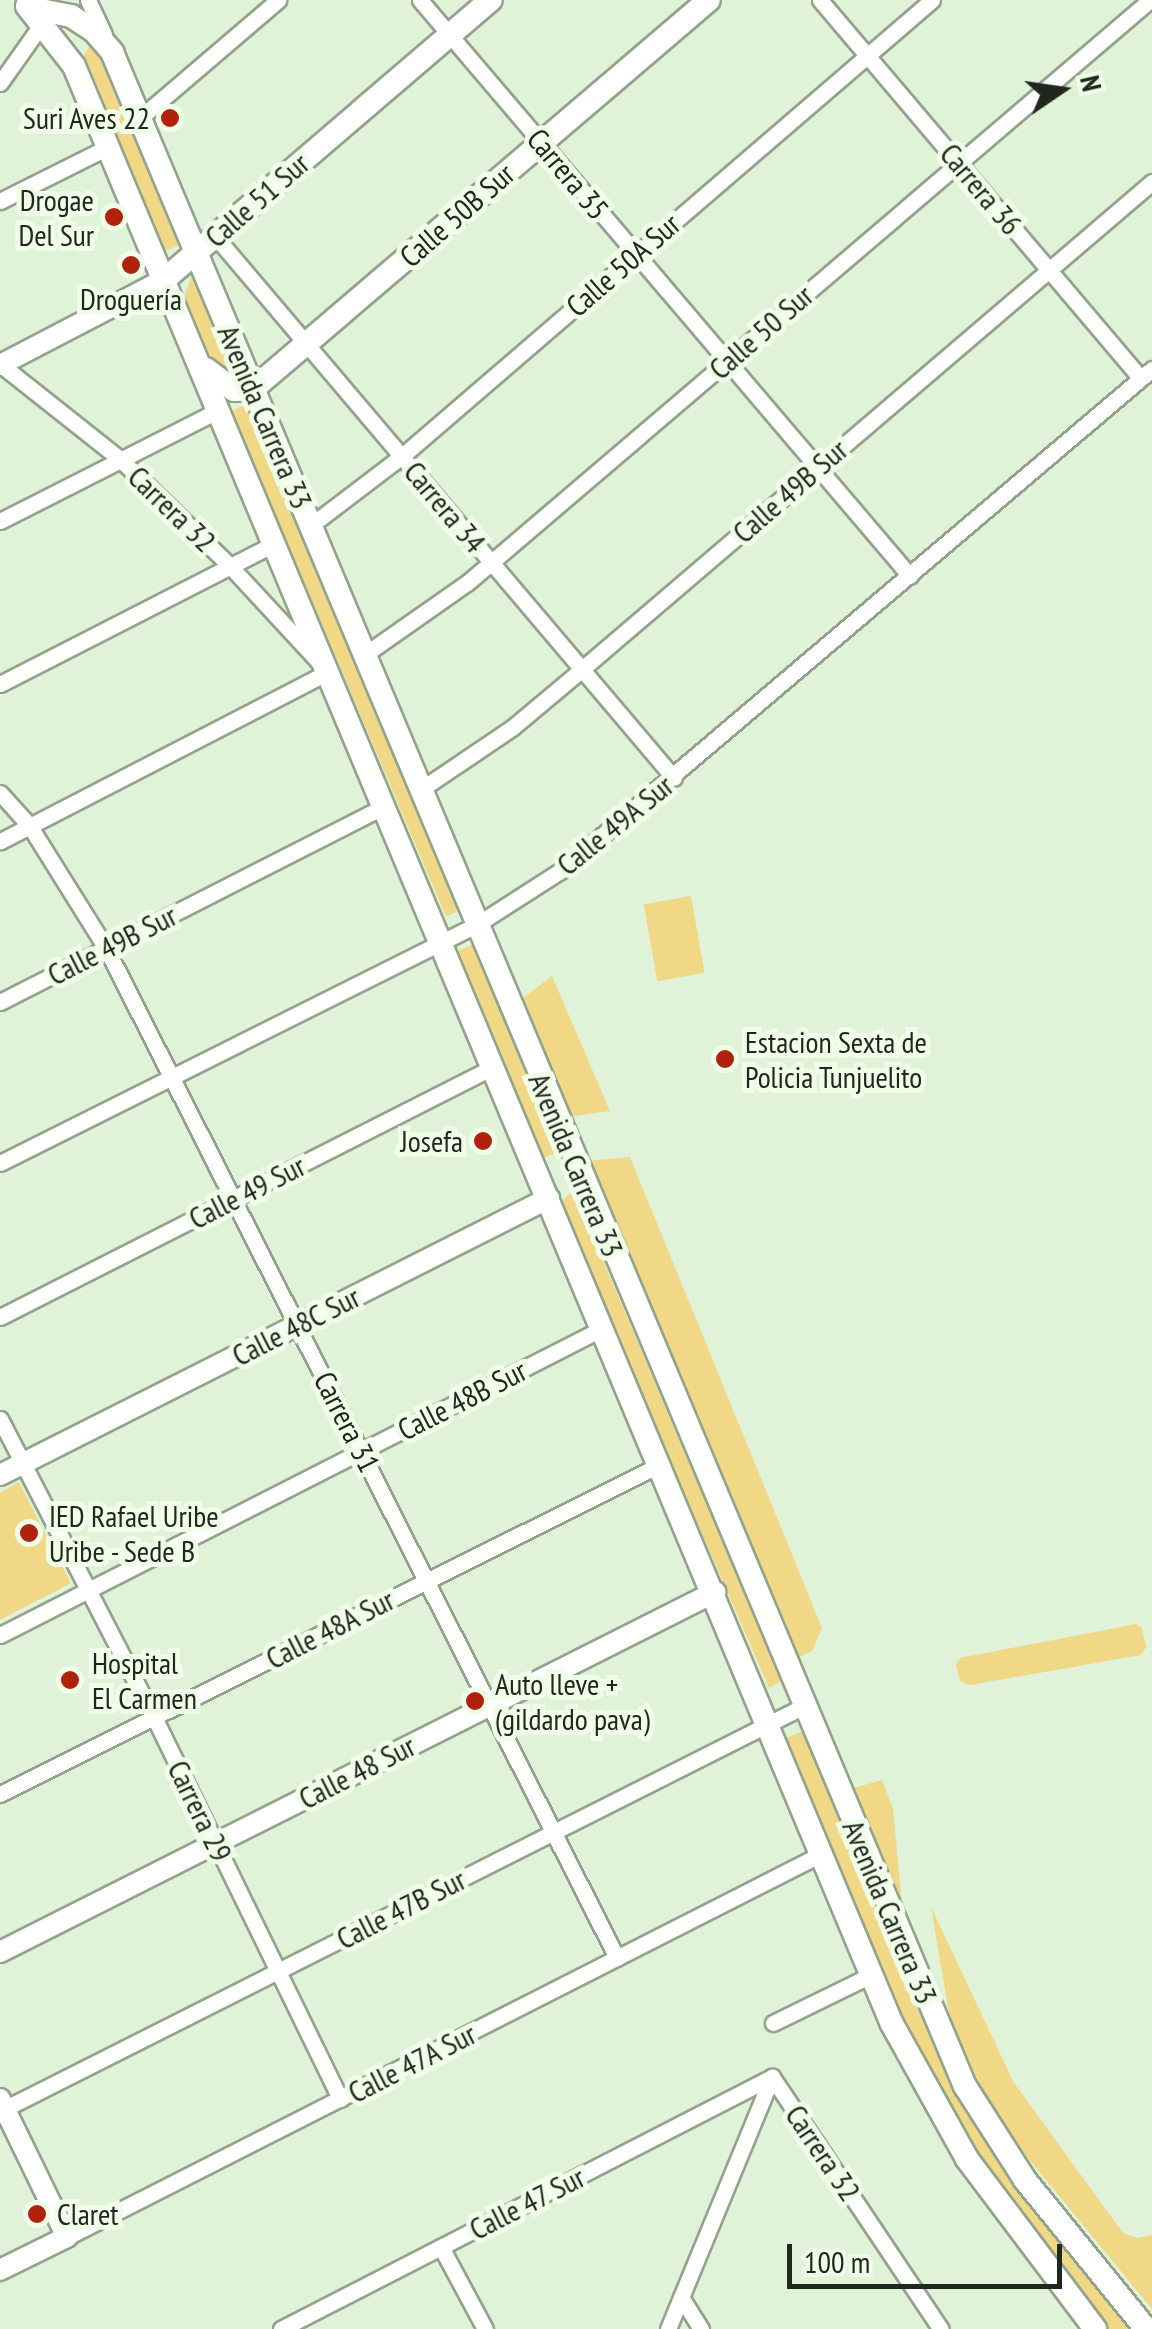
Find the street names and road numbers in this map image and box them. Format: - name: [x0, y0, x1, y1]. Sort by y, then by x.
- street label: Carrera 35: [520, 121, 616, 227]
- street label: Carrera 36: [933, 136, 1029, 242]
- street label: Calle 51 Sur: [198, 145, 316, 255]
- street label: Calle 50B Sur: [392, 156, 522, 274]
- street label: Calle 50A Sur: [558, 206, 688, 324]
- street label: Calle 50 Sur: [702, 277, 820, 387]
- street label: Avenida Carrera 33: [210, 320, 320, 514]
- street label: Calle 49B Sur: [725, 432, 855, 550]
- street label: Carrera 34: [397, 454, 493, 560]
- street label: Carrera 32: [121, 459, 223, 559]
- street label: Calle 49A Sur: [549, 767, 681, 883]
- street label: Calle 49B Sur: [42, 897, 182, 993]
- street label: Avenida Carrera 33: [521, 1068, 631, 1262]
- street label: Calle 49 Sur: [183, 1147, 311, 1237]
- street label: Calle 48C Sur: [226, 1278, 366, 1374]
- street label: Calle 48B Sur: [392, 1352, 532, 1448]
- street label: Carrera 31: [307, 1366, 387, 1478]
- street label: Calle 48A Sur: [260, 1581, 400, 1677]
- street label: Calle 48 Sur: [293, 1727, 421, 1817]
- street label: Carrera 29: [160, 1755, 240, 1867]
- street label: Avenida Carrera 33: [835, 1815, 945, 2009]
- street label: Calle 47B Sur: [331, 1861, 471, 1957]
- street label: Calle 47A Sur: [342, 2015, 482, 2111]
- street label: Carrera 32: [778, 2098, 868, 2208]
- street label: Calle 47 Sur: [463, 2158, 591, 2248]

